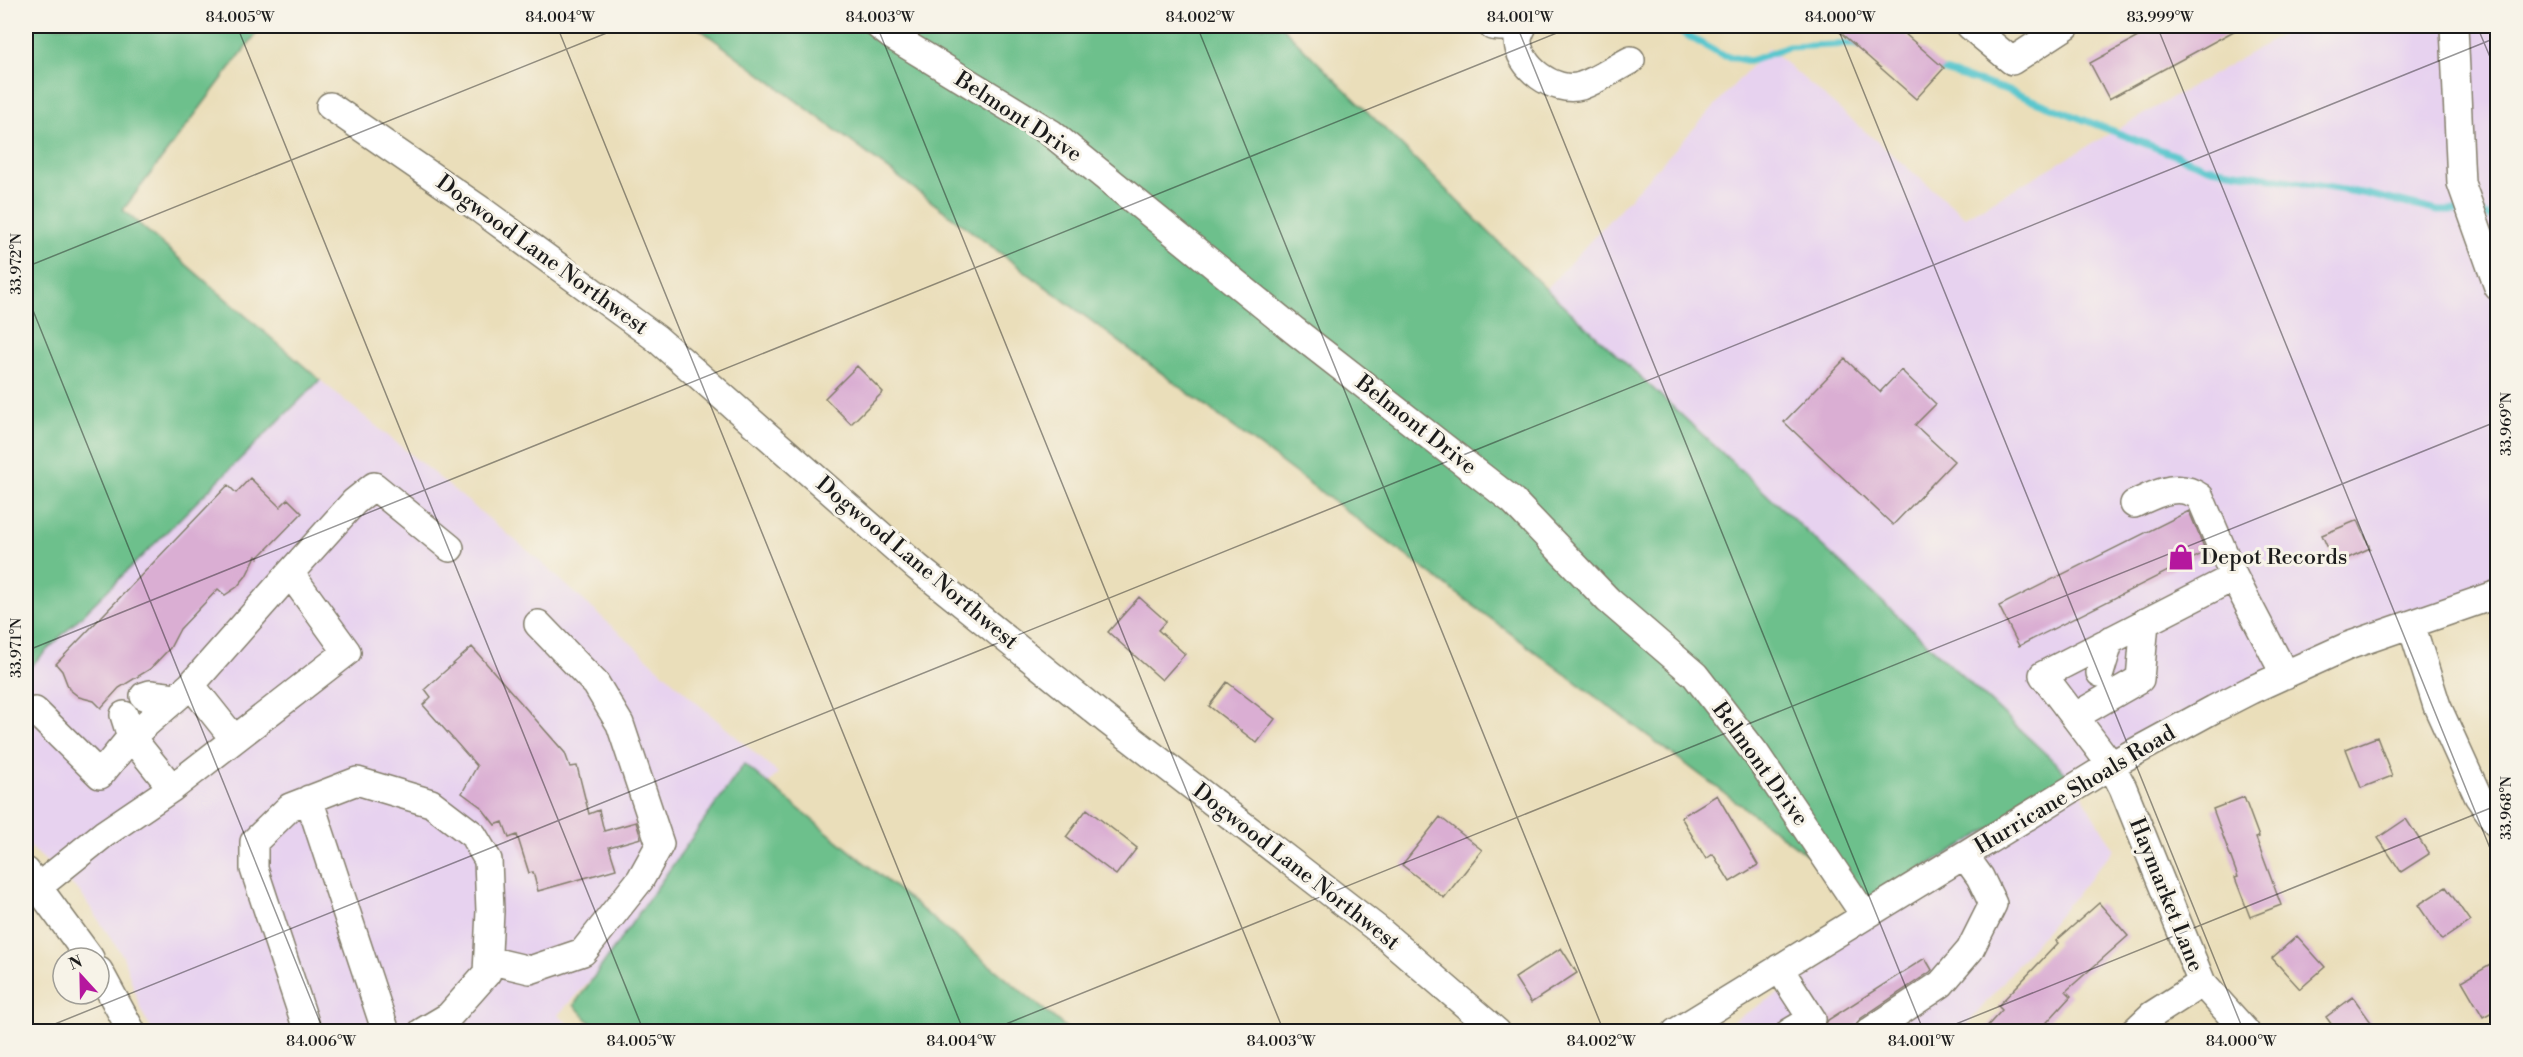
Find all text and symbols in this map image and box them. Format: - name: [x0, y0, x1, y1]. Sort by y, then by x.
- text: 84.005°W: [206, 8, 275, 27]
- text: 84.004°W: [525, 8, 595, 27]
- text: 84.003°W: [846, 8, 915, 27]
- text: 84.002°W: [1165, 8, 1235, 27]
- text: 84.001°W: [1487, 8, 1554, 27]
- text: 84.000°W: [1805, 8, 1876, 27]
- text: 83.999°W: [2126, 8, 2194, 27]
- street label: Belmont Drive: [949, 65, 1087, 168]
- street label: Dogwood Lane Northwest: [431, 169, 653, 341]
- text: 33.972°N: [7, 233, 26, 295]
- street label: Belmont Drive: [1349, 369, 1482, 481]
- text: 33.969°N: [2497, 392, 2516, 456]
- street label: Dogwood Lane Northwest: [811, 471, 1024, 656]
- shop icon: Depot Records: [2166, 542, 2196, 572]
- place label: Depot Records: [2201, 544, 2348, 571]
- text: 33.971°N: [7, 618, 26, 678]
- street label: Belmont Drive: [1706, 696, 1814, 831]
- street label: Hurricane Shoals Road: [1970, 719, 2181, 861]
- text: 33.968°N: [2497, 776, 2516, 840]
- street label: Dogwood Lane Northwest: [1187, 778, 1405, 956]
- street label: Haymarket Lane: [2123, 814, 2209, 976]
- north arrow: [51, 946, 111, 1006]
- text: N: [66, 951, 86, 975]
- text: 84.006°W: [286, 1032, 356, 1051]
- text: 84.005°W: [607, 1032, 676, 1051]
- text: 84.004°W: [926, 1032, 996, 1051]
- text: 84.003°W: [1247, 1032, 1316, 1051]
- text: 84.002°W: [1566, 1032, 1636, 1051]
- text: 84.001°W: [1888, 1032, 1955, 1051]
- text: 84.000°W: [2206, 1032, 2277, 1051]

